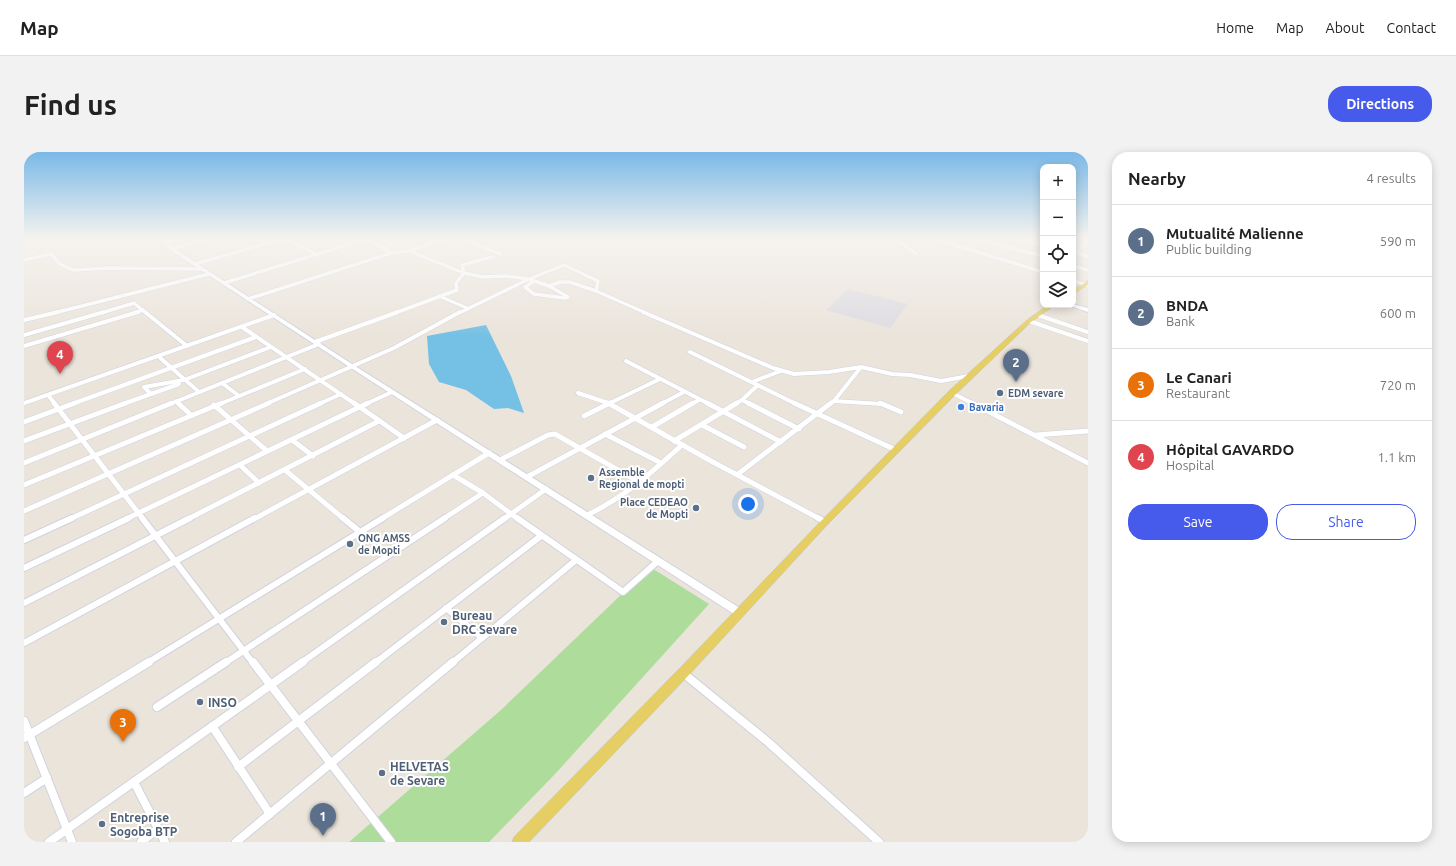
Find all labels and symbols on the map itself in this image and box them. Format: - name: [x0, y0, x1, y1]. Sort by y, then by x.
- pin: 4: [47, 341, 73, 374]
- pin: 2: [1003, 349, 1029, 382]
- marker: EDM sevare: [995, 388, 1005, 398]
- place label: EDM sevare: [1008, 388, 1064, 399]
- marker: Bavaria: [956, 402, 966, 412]
- place label: Bavaria: [969, 402, 1004, 413]
- place label: Assemble Regional de mopti: [599, 467, 685, 490]
- marker: Assemble Regional de mopti: [586, 473, 596, 483]
- your location: [738, 494, 758, 514]
- place label: Place CEDEAO de Mopti: [620, 497, 688, 520]
- marker: Place CEDEAO de Mopti: [691, 503, 701, 513]
- place label: ONG AMSS de Mopti: [358, 533, 410, 556]
- marker: ONG AMSS de Mopti: [345, 539, 355, 549]
- place label: Bureau DRC Sevare: [452, 609, 517, 636]
- marker: Bureau DRC Sevare: [439, 617, 449, 627]
- place label: INSO: [208, 696, 237, 709]
- marker: INSO: [195, 697, 205, 707]
- pin: 3: [110, 709, 136, 742]
- place label: HELVETAS de Sevare: [390, 760, 449, 787]
- marker: HELVETAS de Sevare: [377, 768, 387, 778]
- pin: 1: [310, 803, 336, 836]
- place label: Entreprise Sogoba BTP: [110, 811, 178, 838]
- marker: Entreprise Sogoba BTP: [97, 819, 107, 829]

